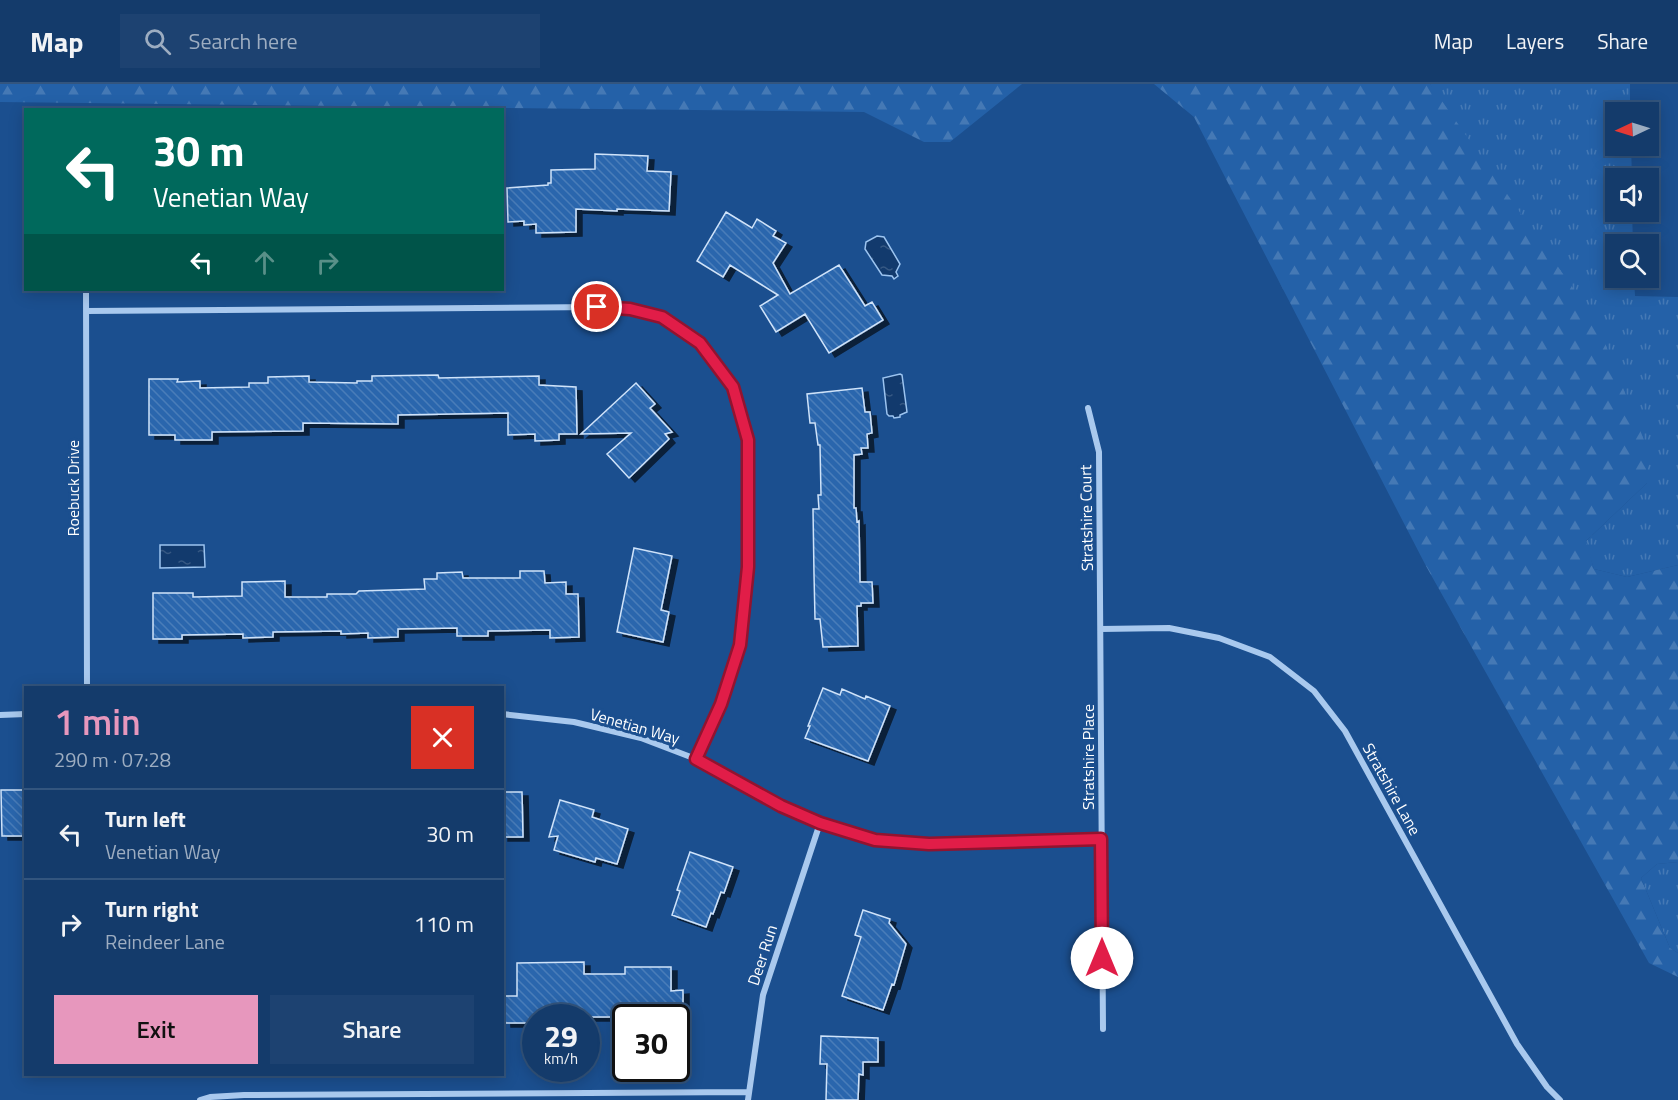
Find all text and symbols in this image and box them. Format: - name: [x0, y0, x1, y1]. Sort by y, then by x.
- search box: [120, 14, 540, 68]
- text: Map: [30, 20, 84, 63]
- text: Search here: [189, 24, 298, 58]
- icon: search: [141, 25, 174, 58]
- text: Map: [1434, 25, 1473, 57]
- text: Layers: [1506, 25, 1564, 57]
- text: Share: [1597, 25, 1648, 57]
- north arrow: [1605, 102, 1659, 156]
- map controls: [1605, 102, 1659, 288]
- text: 30 m: [153, 118, 245, 182]
- icon: left: [54, 132, 132, 210]
- button: sound: [1605, 168, 1659, 222]
- text: Venetian Way: [153, 176, 309, 217]
- button: search: [1605, 234, 1659, 288]
- icon: left: [185, 246, 218, 279]
- icon: ahead: [248, 246, 281, 279]
- icon: right: [311, 246, 344, 279]
- pin: [571, 281, 622, 332]
- icon: arrive: [580, 290, 613, 323]
- street label: Roebuck Drive: [61, 440, 85, 536]
- street label: Stratshire Court: [1073, 464, 1099, 571]
- text: 1 min: [54, 694, 141, 749]
- street label: Venetian Way: [587, 702, 683, 750]
- street label: Stratshire Place: [1076, 704, 1100, 810]
- button: close: [411, 706, 474, 769]
- street label: Stratshire Lane: [1357, 738, 1427, 840]
- text: 290 m · 07:28: [54, 744, 171, 775]
- text: Turn left: [105, 802, 186, 836]
- text: 30 m: [426, 817, 474, 851]
- icon: left: [54, 818, 87, 851]
- text: Venetian Way: [105, 836, 220, 867]
- text: Turn right: [105, 892, 199, 926]
- text: 110 m: [414, 907, 474, 941]
- icon: right: [54, 908, 87, 941]
- street label: Deer Run: [741, 922, 783, 988]
- text: Reindeer Lane: [105, 926, 225, 957]
- position arrow: [1070, 926, 1134, 990]
- button: Exit: [54, 995, 258, 1064]
- button: Share: [270, 995, 474, 1064]
- speed limit sign: 30: [612, 1004, 690, 1082]
- text: 29: [544, 1013, 578, 1059]
- text: km/h: [544, 1047, 578, 1070]

